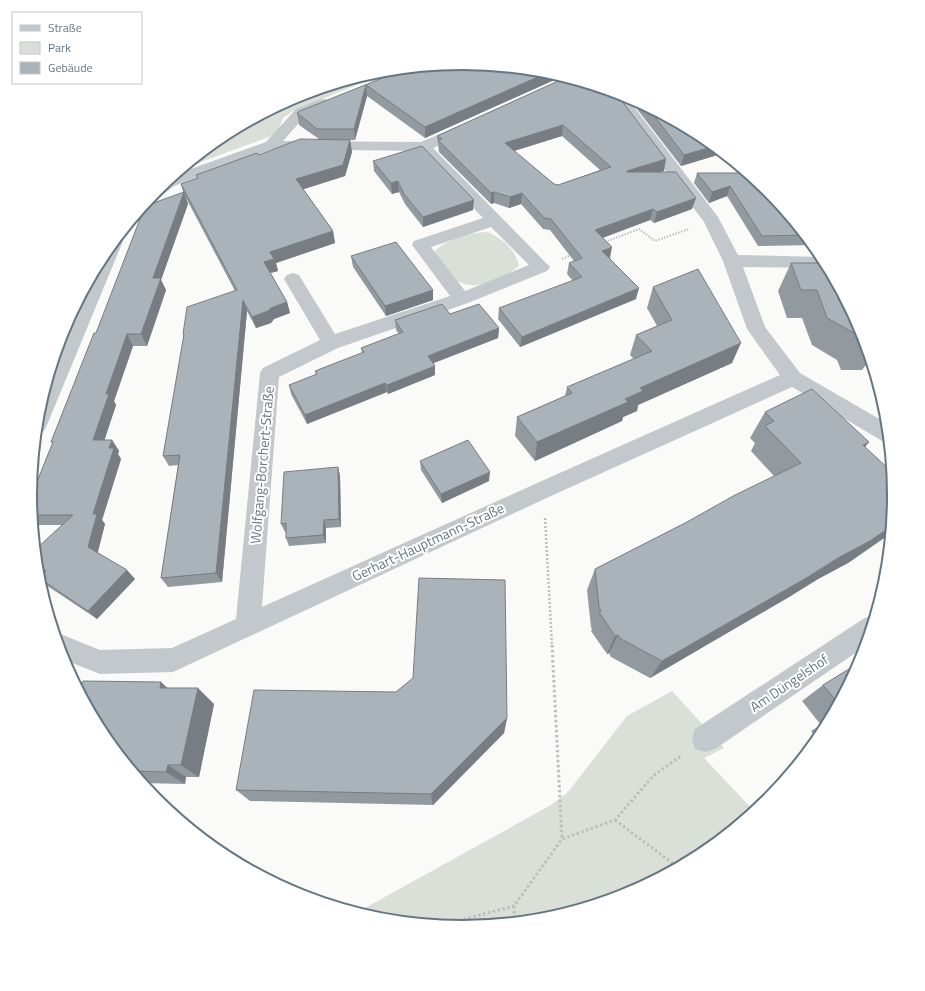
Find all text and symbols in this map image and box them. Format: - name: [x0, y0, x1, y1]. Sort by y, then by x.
- legend: [12, 12, 142, 84]
- text: Straße: [48, 18, 82, 37]
- text: Park: [48, 38, 71, 57]
- text: Gebäude: [48, 58, 93, 77]
- street label: Wolfgang-Borchert-Straße: [244, 385, 279, 545]
- street label: Gerhart-Hauptmann-Straße: [348, 497, 507, 586]
- street label: Am Düngelshof: [745, 648, 832, 717]

